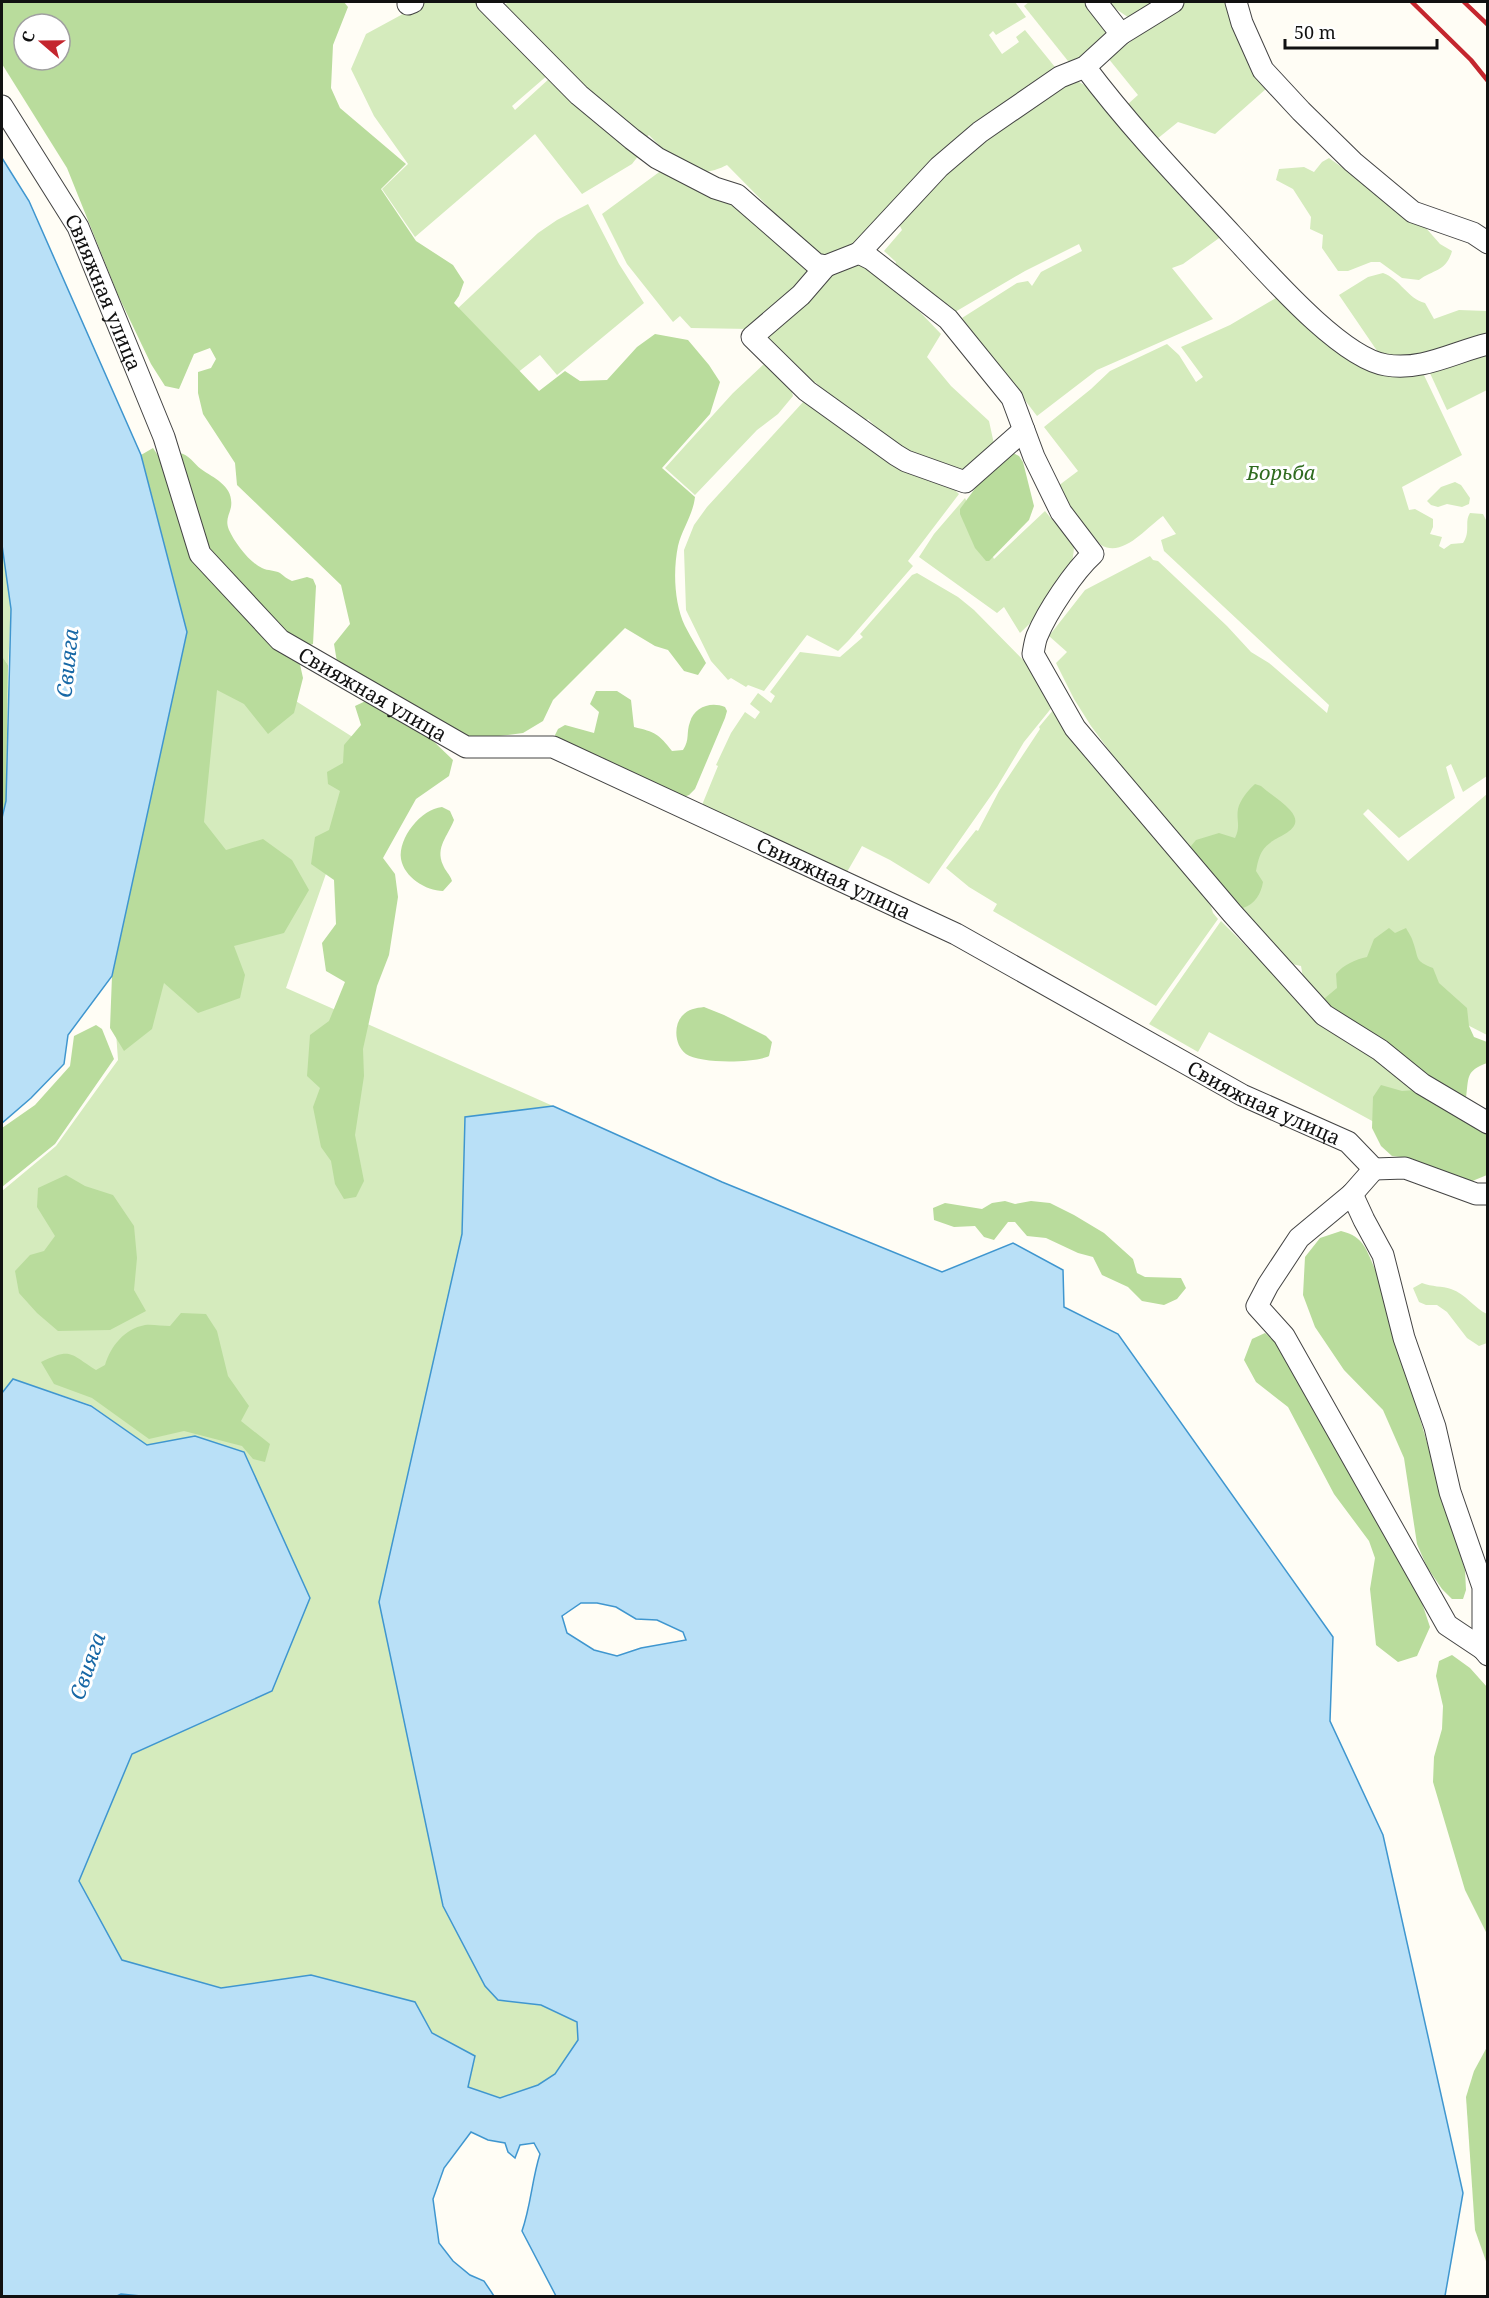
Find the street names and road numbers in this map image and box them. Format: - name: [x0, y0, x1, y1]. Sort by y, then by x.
- street label: Свияжная улица: [59, 208, 149, 374]
- street label: Свияжная улица: [294, 640, 452, 747]
- street label: Свияжная улица: [752, 830, 916, 925]
- street label: Свияжная улица: [1183, 1054, 1345, 1151]

